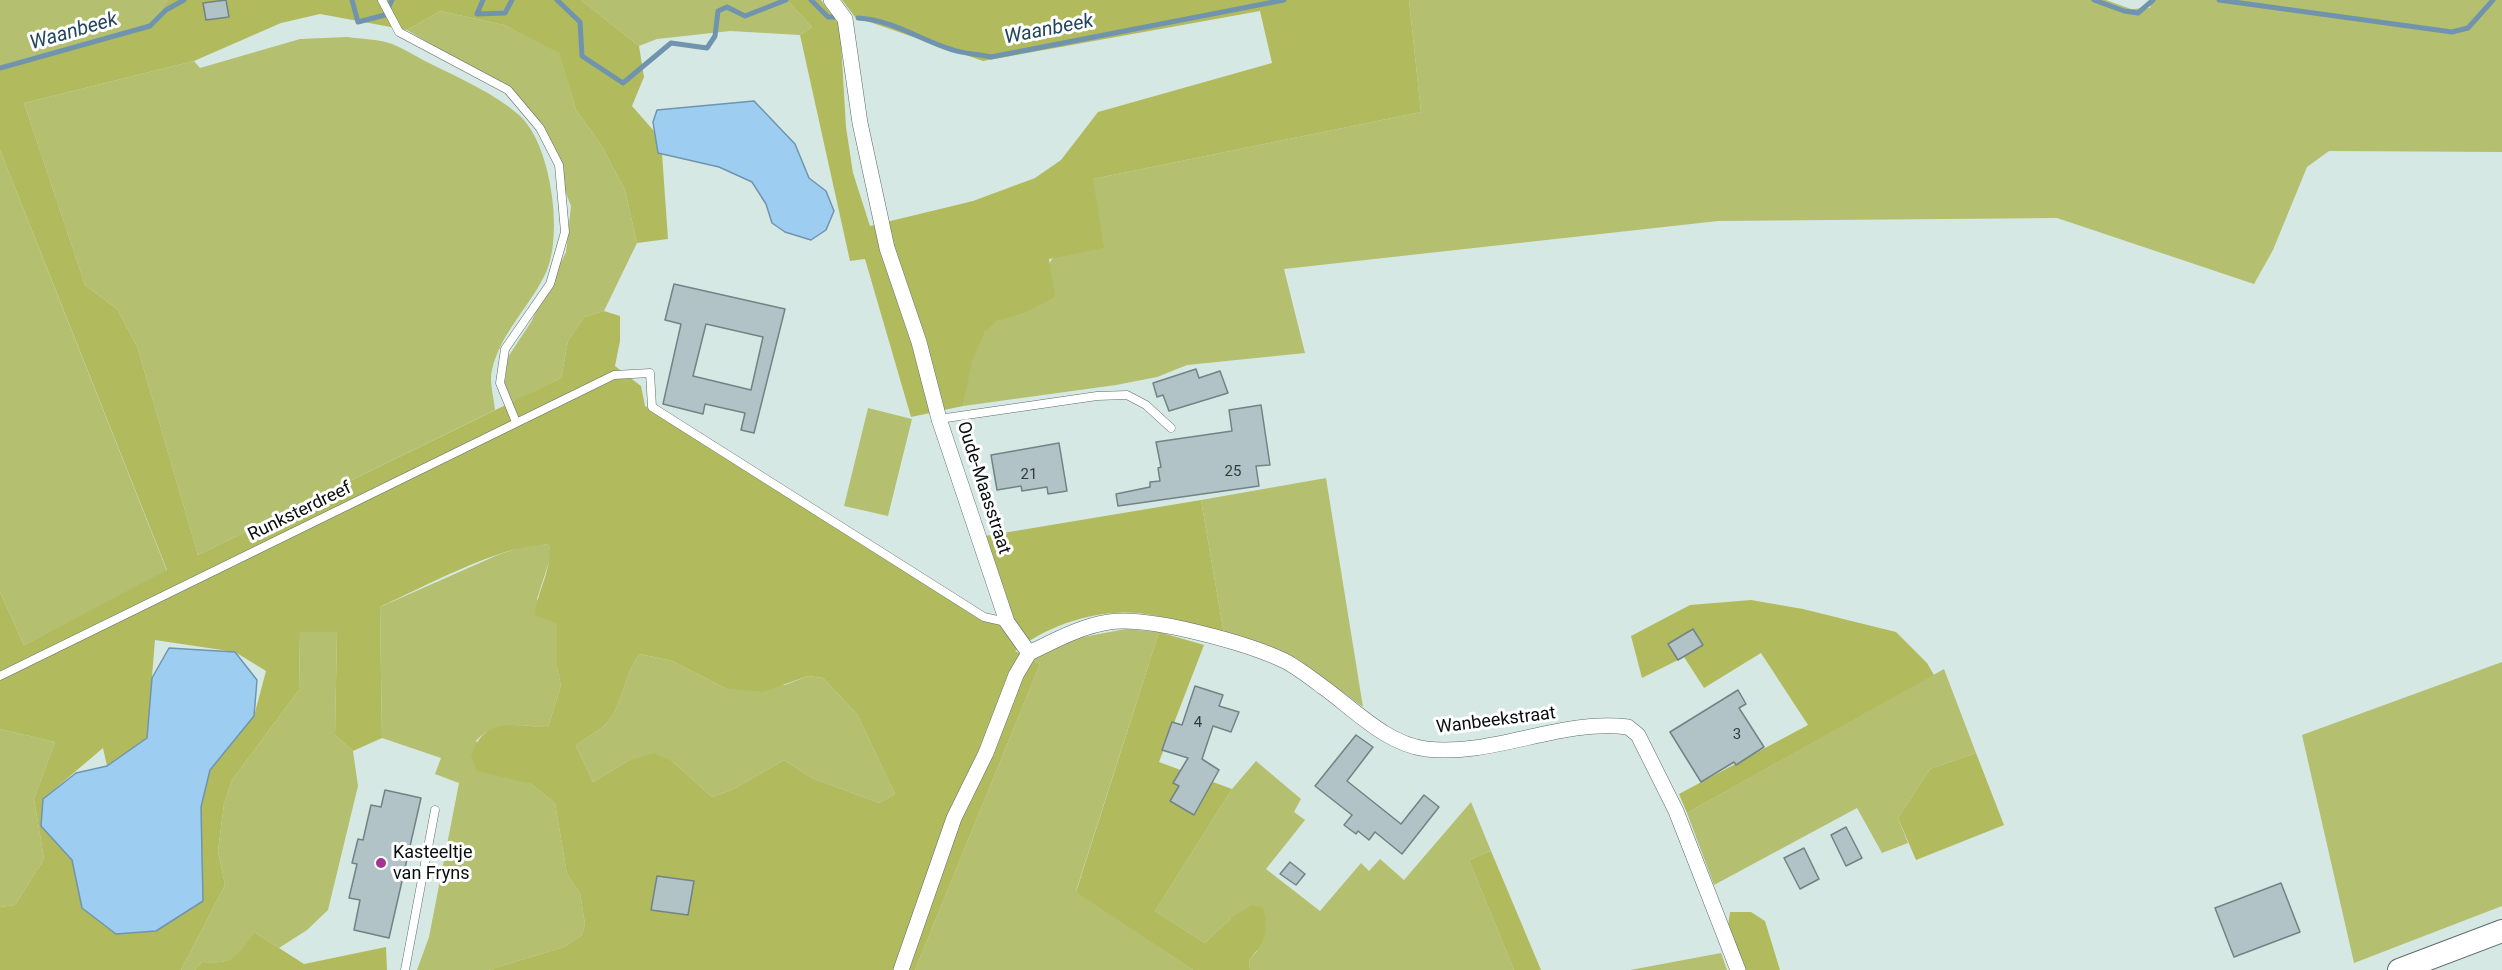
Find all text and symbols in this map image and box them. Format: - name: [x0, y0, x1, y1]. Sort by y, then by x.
- water label: Waanbeek: [27, 8, 121, 56]
- water label: Waanbeek: [1003, 10, 1095, 50]
- street label: Oude-Maasstraat: [951, 419, 1015, 557]
- house number: 25: [1225, 463, 1241, 481]
- house number: 21: [1021, 466, 1037, 484]
- street label: Runksterdreef: [245, 478, 355, 546]
- street label: Wanbeekstraat: [1435, 703, 1557, 739]
- house number: 4: [1194, 714, 1202, 732]
- house number: 3: [1733, 726, 1741, 744]
- place label: Kasteeltje van Fryns: [393, 842, 472, 884]
- marker: Kasteeltje van Fryns: [374, 856, 388, 870]

